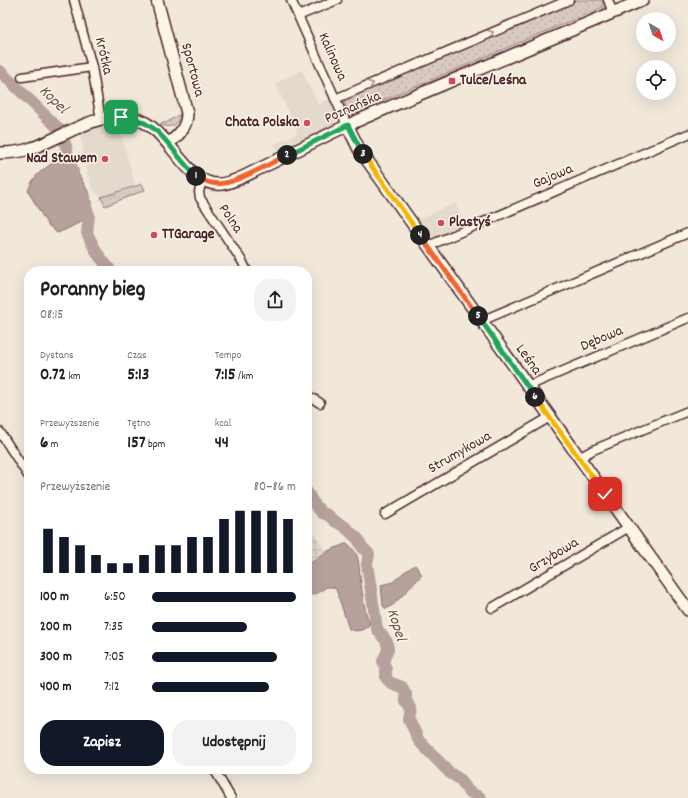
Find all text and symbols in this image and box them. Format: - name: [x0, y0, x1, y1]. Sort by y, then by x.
- north arrow: [636, 12, 676, 52]
- map controls: [636, 12, 676, 100]
- street label: Kalinowa: [312, 29, 353, 85]
- one-way arrow: [486, 30, 494, 38]
- street label: Krótka: [88, 35, 118, 78]
- street label: Sportowa: [174, 41, 210, 100]
- button: locate: [636, 60, 676, 100]
- place label: Tulce/Leśna: [460, 70, 527, 92]
- marker: Tulce/Leśna: [447, 76, 457, 86]
- water label: Kopel: [33, 80, 74, 121]
- one-way arrow: [368, 80, 375, 88]
- street label: Poznańska: [321, 85, 386, 130]
- pin: [104, 100, 138, 134]
- icon: arrive: [110, 106, 132, 128]
- place label: Chata Polska: [225, 112, 300, 134]
- marker: Chata Polska: [302, 118, 312, 128]
- pin: 3: [353, 144, 373, 164]
- pin: 2: [277, 145, 297, 165]
- text: 3: [361, 146, 365, 162]
- text: 2: [285, 147, 289, 163]
- place label: Nad Stawem: [26, 148, 97, 170]
- marker: Nad Stawem: [100, 154, 110, 164]
- street label: Gajowa: [529, 158, 577, 195]
- pin: 1: [186, 166, 206, 186]
- text: 1: [195, 168, 197, 184]
- street label: Polna: [212, 200, 248, 239]
- place label: Plastyś: [449, 212, 491, 234]
- marker: Plastyś: [436, 218, 446, 228]
- place label: TTGarage: [162, 224, 215, 246]
- pin: 4: [410, 225, 430, 245]
- text: 4: [418, 227, 422, 243]
- marker: TTGarage: [149, 230, 159, 240]
- text: Poranny bieg: [40, 275, 145, 306]
- button: share: [254, 279, 296, 321]
- text: 08:15: [40, 306, 63, 325]
- pin: 5: [468, 306, 488, 326]
- text: 5: [475, 308, 481, 324]
- street label: Dębowa: [577, 320, 628, 358]
- street label: Leśna: [509, 340, 547, 381]
- text: Dystans: [40, 348, 74, 364]
- text: Czas: [127, 348, 147, 364]
- text: Tempo: [215, 348, 241, 364]
- text: 0.72: [40, 364, 66, 388]
- text: 5:13: [127, 364, 149, 388]
- text: 7:15: [215, 364, 236, 388]
- text: km: [66, 369, 81, 385]
- text: /km: [236, 369, 253, 385]
- pin: 6: [525, 387, 545, 407]
- text: 6: [532, 389, 538, 405]
- text: Przewyższenie: [40, 416, 99, 432]
- text: Tętno: [127, 416, 151, 432]
- text: kcal: [215, 416, 231, 432]
- street label: Strumykowa: [424, 425, 497, 480]
- text: 6: [40, 432, 48, 456]
- text: 157: [127, 432, 145, 456]
- text: 44: [215, 432, 229, 456]
- text: m: [48, 437, 58, 453]
- text: bpm: [145, 437, 165, 453]
- pin: [588, 477, 622, 511]
- text: Przewyższenie: [40, 478, 110, 497]
- text: 80–86 m: [254, 478, 296, 497]
- icon: check: [594, 483, 616, 505]
- street label: Grzybowa: [525, 532, 584, 580]
- text: 100 m: [40, 588, 69, 607]
- text: 6:50: [104, 588, 126, 607]
- water label: Kopel: [380, 606, 412, 645]
- text: 200 m: [40, 618, 72, 637]
- text: 7:35: [104, 618, 123, 637]
- text: 300 m: [40, 648, 72, 667]
- text: 7:05: [104, 648, 124, 667]
- text: 400 m: [40, 678, 71, 697]
- text: 7:12: [104, 678, 120, 697]
- button: Zapisz: [40, 720, 164, 766]
- button: Udostępnij: [172, 720, 296, 766]

